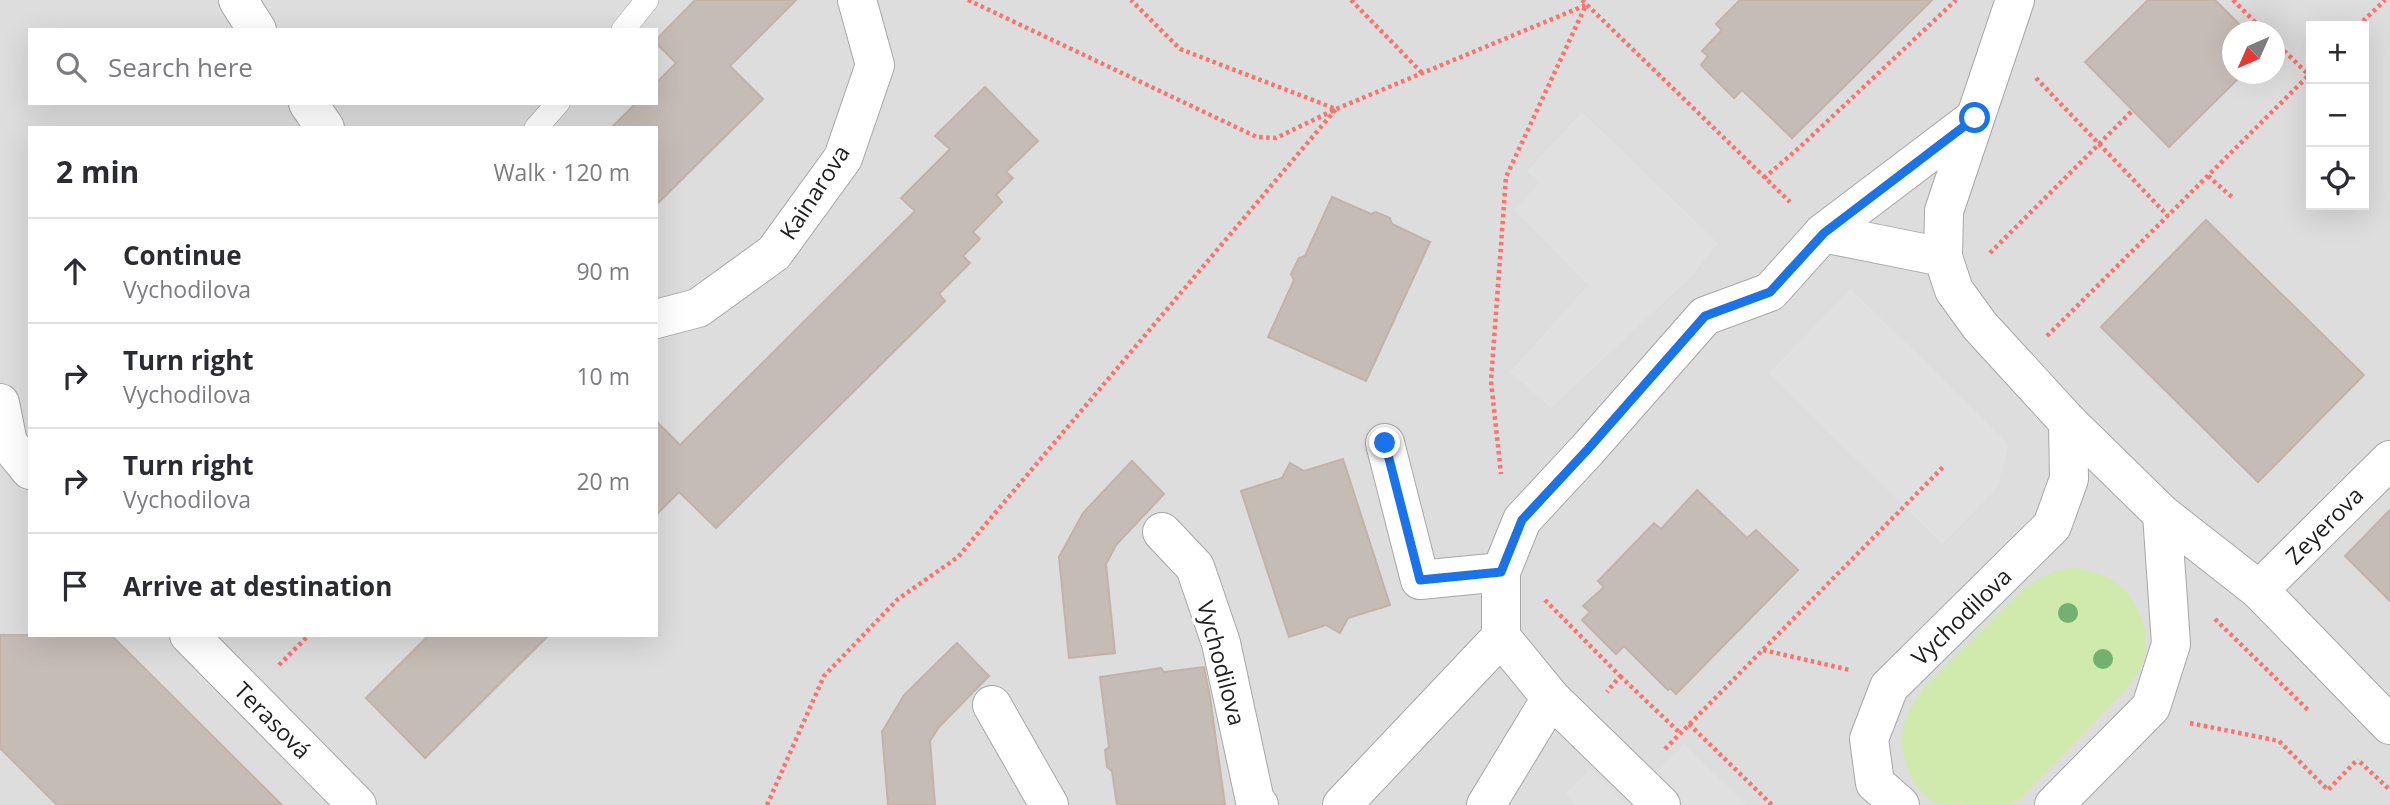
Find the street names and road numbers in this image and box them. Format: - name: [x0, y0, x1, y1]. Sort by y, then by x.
- street label: Kainarova: [771, 138, 857, 246]
- street label: Zeyerova: [2278, 479, 2370, 571]
- street label: Vychodilova: [1904, 560, 2018, 672]
- street label: Vychodilova: [1190, 597, 1254, 729]
- street label: Terasová: [227, 674, 319, 766]

